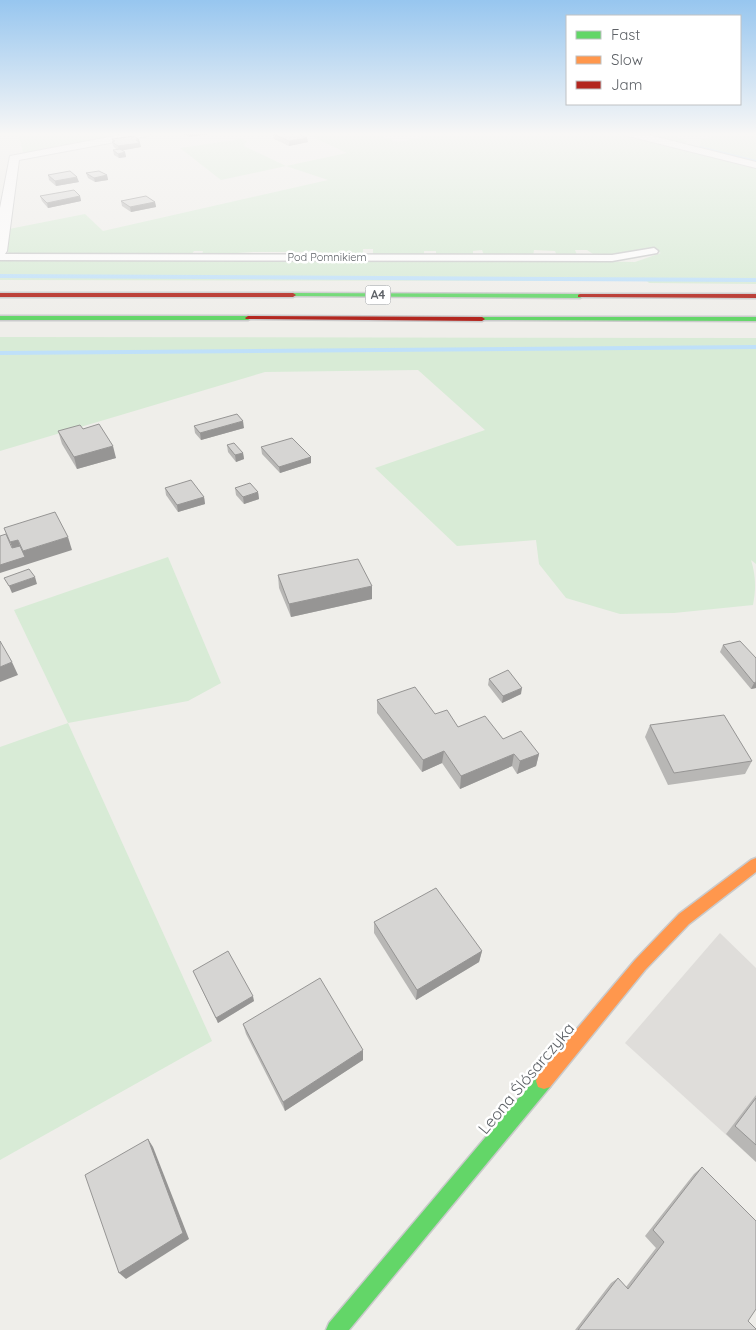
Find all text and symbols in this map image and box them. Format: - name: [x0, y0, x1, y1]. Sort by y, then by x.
- legend: [566, 15, 741, 105]
- text: Fast: [611, 25, 640, 44]
- text: Slow: [611, 50, 643, 69]
- text: Jam: [611, 75, 642, 94]
- street label: Pod Pomnikiem: [287, 250, 367, 264]
- road number: A4: [366, 286, 390, 304]
- street label: Leona Ślósarczyka: [474, 1018, 578, 1138]

